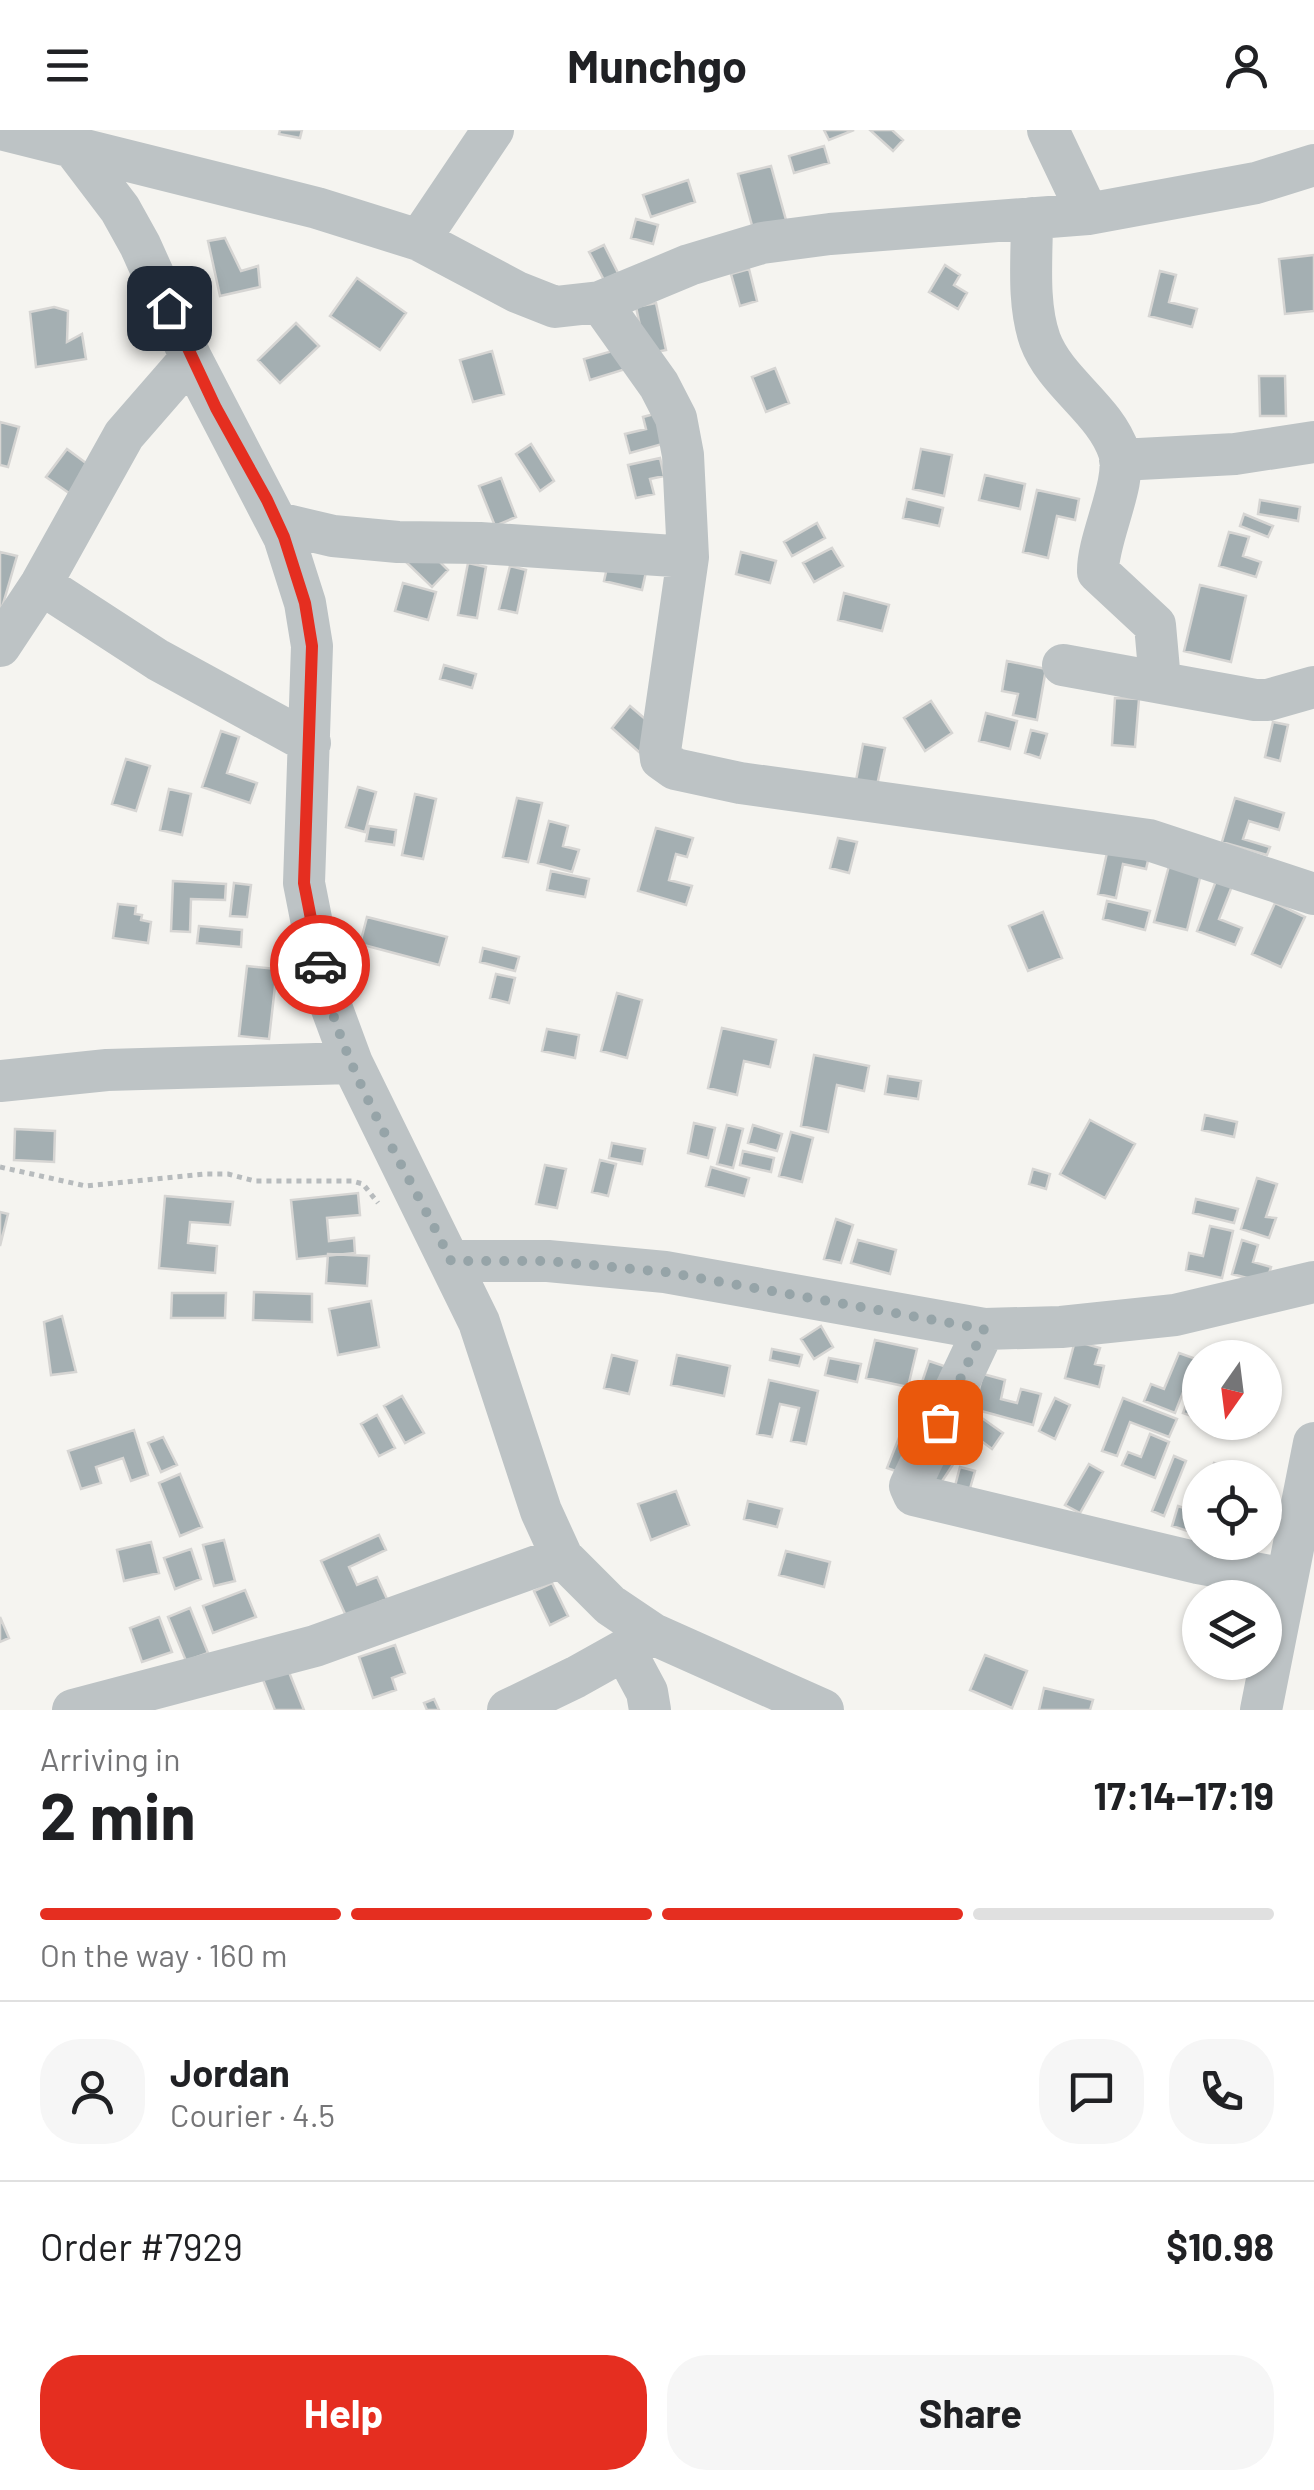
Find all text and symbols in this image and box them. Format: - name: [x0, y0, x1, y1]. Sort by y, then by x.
- icon: menu: [40, 38, 95, 93]
- text: Munchgo: [567, 38, 747, 92]
- icon: person: [1219, 38, 1274, 93]
- pin: [127, 266, 212, 351]
- icon: home: [142, 281, 197, 336]
- courier: [270, 915, 370, 1015]
- icon: car: [293, 938, 348, 993]
- north arrow: [1182, 1340, 1282, 1440]
- map controls: [1182, 1340, 1282, 1680]
- pin: [898, 1380, 983, 1465]
- icon: bag: [913, 1395, 968, 1450]
- button: locate: [1182, 1460, 1282, 1560]
- button: layers: [1182, 1580, 1282, 1680]
- text: Arriving in: [40, 1739, 180, 1777]
- text: 17:14–17:19: [1094, 1772, 1274, 1818]
- text: 2 min: [40, 1775, 196, 1853]
- text: On the way · 160 m: [40, 1935, 287, 1973]
- button: person: [40, 2039, 145, 2144]
- button: chat: [1039, 2039, 1144, 2144]
- button: phone: [1169, 2039, 1274, 2144]
- text: Jordan: [170, 2049, 290, 2095]
- text: Courier · 4.5: [170, 2095, 335, 2133]
- text: Order #7929: [40, 2223, 243, 2269]
- text: $10.98: [1166, 2223, 1274, 2269]
- button: Help: [40, 2355, 647, 2470]
- button: Share: [667, 2355, 1274, 2470]

